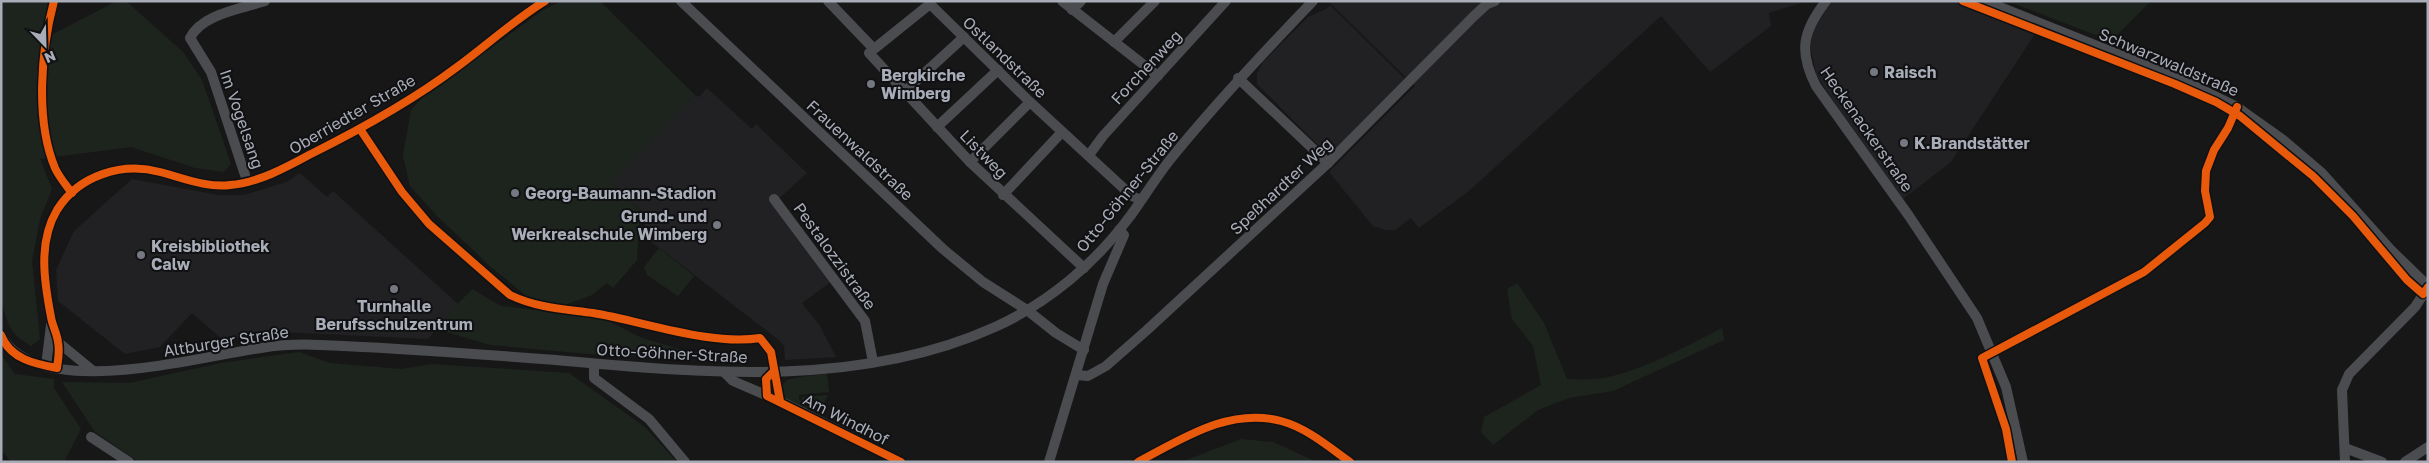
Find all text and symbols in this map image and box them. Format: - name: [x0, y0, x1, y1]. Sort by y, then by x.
- street label: Ostlandstraße: [959, 12, 1051, 102]
- north arrow: [20, 20, 70, 70]
- street label: Schwarzwaldstraße: [2096, 23, 2242, 101]
- street label: Forchenweg: [1106, 26, 1186, 108]
- text: N: [42, 48, 58, 67]
- street label: Heckenackerstraße: [1816, 62, 1918, 196]
- place label: Raisch: [1884, 62, 1936, 82]
- place label: Bergkirche Wimberg: [881, 65, 966, 103]
- marker: Raisch: [1868, 66, 1880, 78]
- street label: Im Vogelsang: [216, 67, 268, 171]
- street label: Oberriedter Straße: [285, 70, 419, 158]
- marker: Bergkirche Wimberg: [865, 78, 877, 90]
- street label: Frauenwaldstraße: [803, 96, 917, 204]
- street label: Listweg: [956, 125, 1012, 183]
- street label: Otto-Göhner-Straße: [1072, 126, 1182, 256]
- street label: Speßhardter Weg: [1225, 133, 1337, 239]
- place label: K.Brandstätter: [1914, 133, 2030, 153]
- marker: K.Brandstätter: [1898, 137, 1910, 149]
- place label: Georg-Baumann-Stadion: [525, 183, 716, 203]
- marker: Georg-Baumann-Stadion: [509, 187, 521, 199]
- street label: Pestalozzistraße: [789, 199, 881, 313]
- place label: Grund- und Werkrealschule Wimberg: [511, 206, 707, 244]
- marker: Grund- und Werkrealschule Wimberg: [711, 219, 723, 231]
- place label: Kreisbibliothek Calw: [151, 236, 270, 274]
- marker: Kreisbibliothek Calw: [135, 249, 147, 261]
- marker: Turnhalle Berufsschulzentrum: [388, 283, 400, 295]
- place label: Turnhalle Berufsschulzentrum: [315, 296, 473, 334]
- street label: Altburger Straße: [162, 321, 290, 361]
- street label: Otto-Göhner-Straße: [596, 339, 748, 367]
- street label: Am Windhof: [800, 389, 892, 449]

